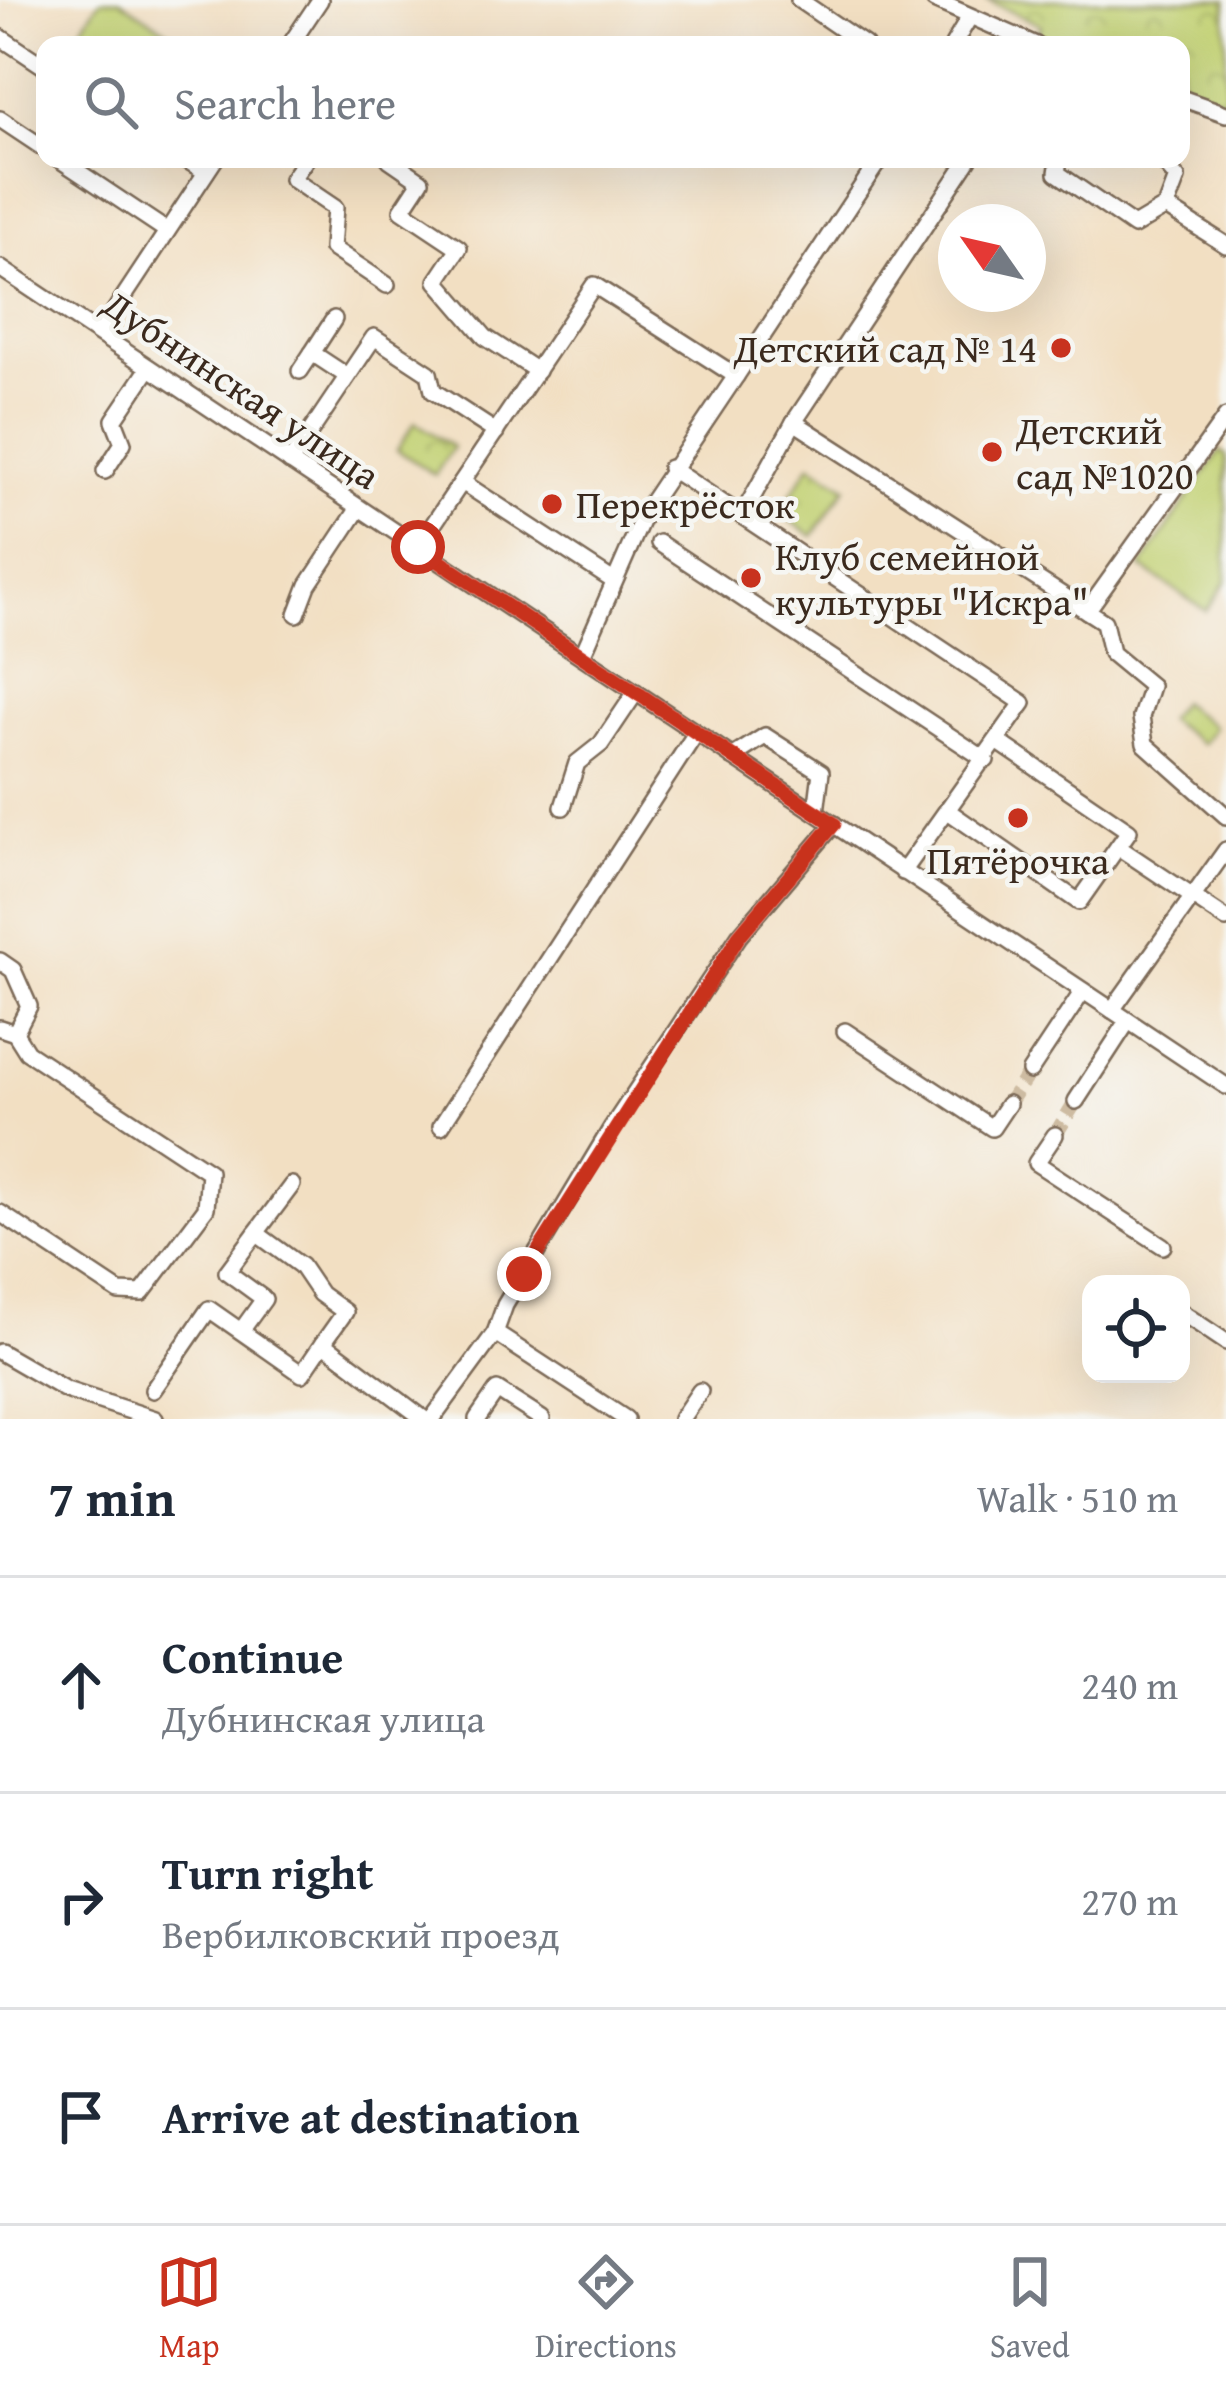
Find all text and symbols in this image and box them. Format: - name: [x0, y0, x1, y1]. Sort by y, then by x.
- search box: [36, 36, 1190, 168]
- icon: search: [78, 69, 144, 135]
- text: Search here: [174, 70, 396, 135]
- north arrow: [938, 204, 1046, 312]
- street label: Дубнинская улица: [92, 274, 392, 503]
- place label: Детский сад № 14: [733, 319, 1037, 376]
- marker: Детский сад № 14: [1048, 335, 1074, 361]
- place label: Детский сад №1020: [1015, 401, 1194, 503]
- marker: Детский сад №1020: [979, 439, 1005, 465]
- place label: Перекрёсток: [576, 475, 796, 532]
- marker: Перекрёсток: [539, 491, 565, 517]
- route start: [391, 520, 445, 574]
- place label: Клуб семейной культуры "Искра": [775, 527, 1089, 629]
- marker: Клуб семейной культуры "Искра": [738, 565, 764, 591]
- marker: Пятёрочка: [1005, 805, 1031, 831]
- place label: Пятёрочка: [927, 831, 1110, 888]
- route end: [497, 1247, 551, 1301]
- map controls: [1082, 1275, 1190, 1383]
- button: locate: [1082, 1275, 1190, 1383]
- text: 7 min: [48, 1460, 175, 1535]
- text: Walk · 510 m: [977, 1469, 1178, 1526]
- text: Continue: [162, 1624, 343, 1689]
- icon: ahead: [48, 1652, 114, 1718]
- text: 240 m: [1081, 1656, 1178, 1713]
- text: Дубнинская улица: [162, 1689, 485, 1746]
- text: Turn right: [162, 1840, 374, 1905]
- icon: right: [48, 1868, 114, 1934]
- text: 270 m: [1081, 1872, 1178, 1929]
- text: Вербилковский проезд: [162, 1905, 559, 1962]
- icon: arrive: [48, 2084, 114, 2150]
- text: Arrive at destination: [162, 2084, 580, 2149]
- tab: Map: [156, 2249, 222, 2369]
- tab: Directions: [535, 2249, 677, 2369]
- tab: Saved: [990, 2249, 1070, 2369]

